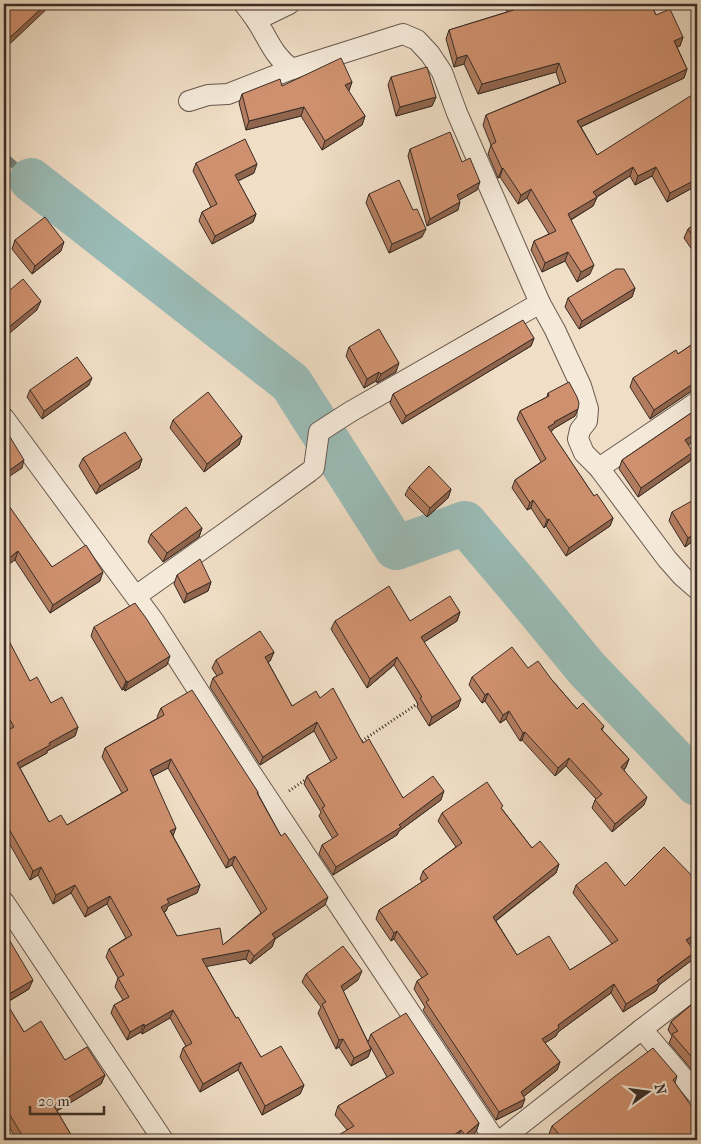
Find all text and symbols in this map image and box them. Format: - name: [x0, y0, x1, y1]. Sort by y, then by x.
- north arrow: [624, 1066, 674, 1116]
- text: N: [651, 1082, 670, 1097]
- scale bar: [30, 1084, 104, 1116]
- text: 20 m: [38, 1092, 70, 1110]

